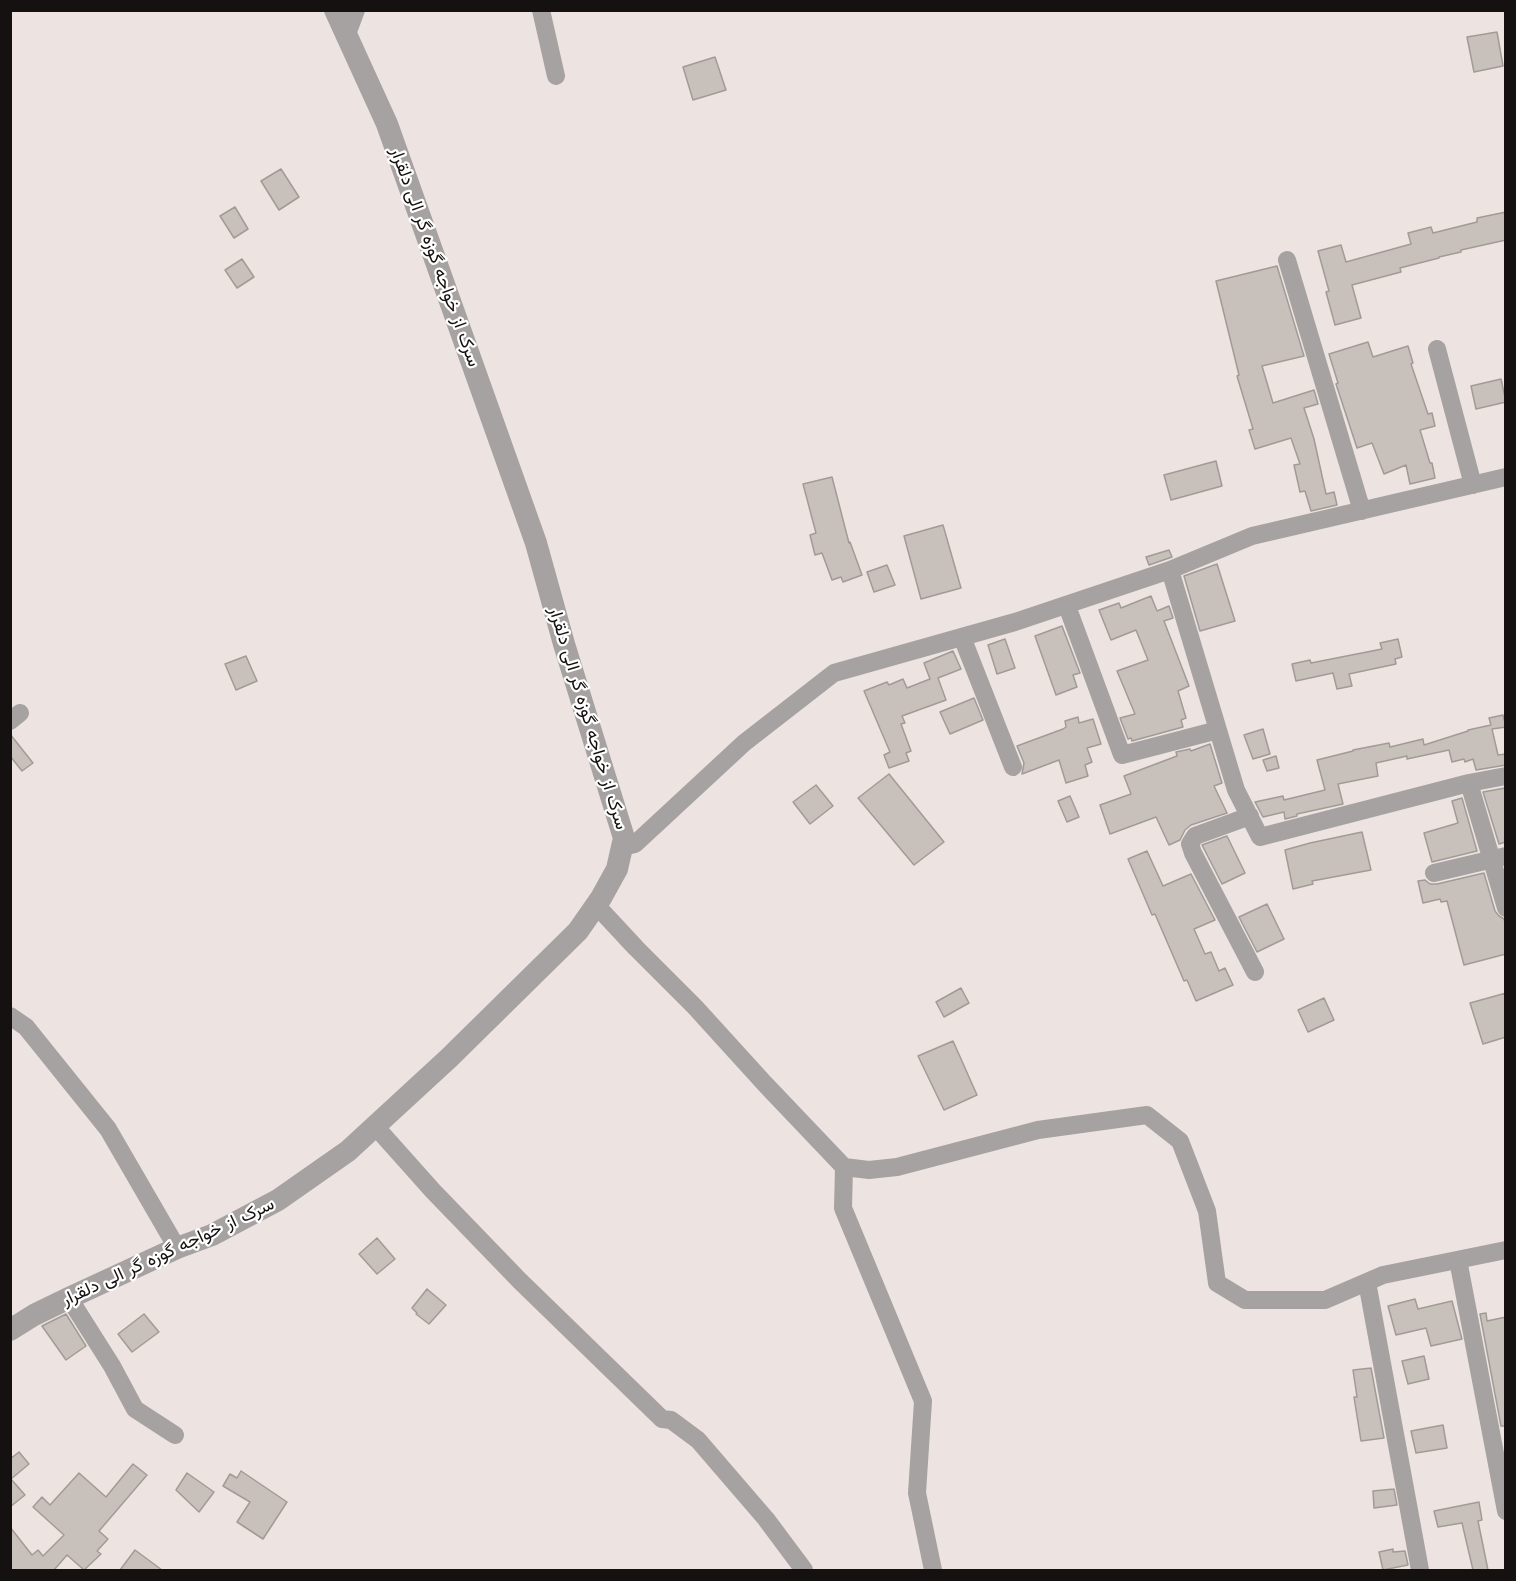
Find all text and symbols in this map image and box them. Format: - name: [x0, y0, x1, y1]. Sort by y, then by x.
- street label: سرک از خواجه گوزه گر الی دلقرار: [385, 144, 485, 370]
- street label: سرک از خواجه گوزه گر الی دلقرار: [544, 604, 632, 832]
- street label: سرک از خواجه گوزه گر الی دلقرار: [58, 1193, 278, 1311]

